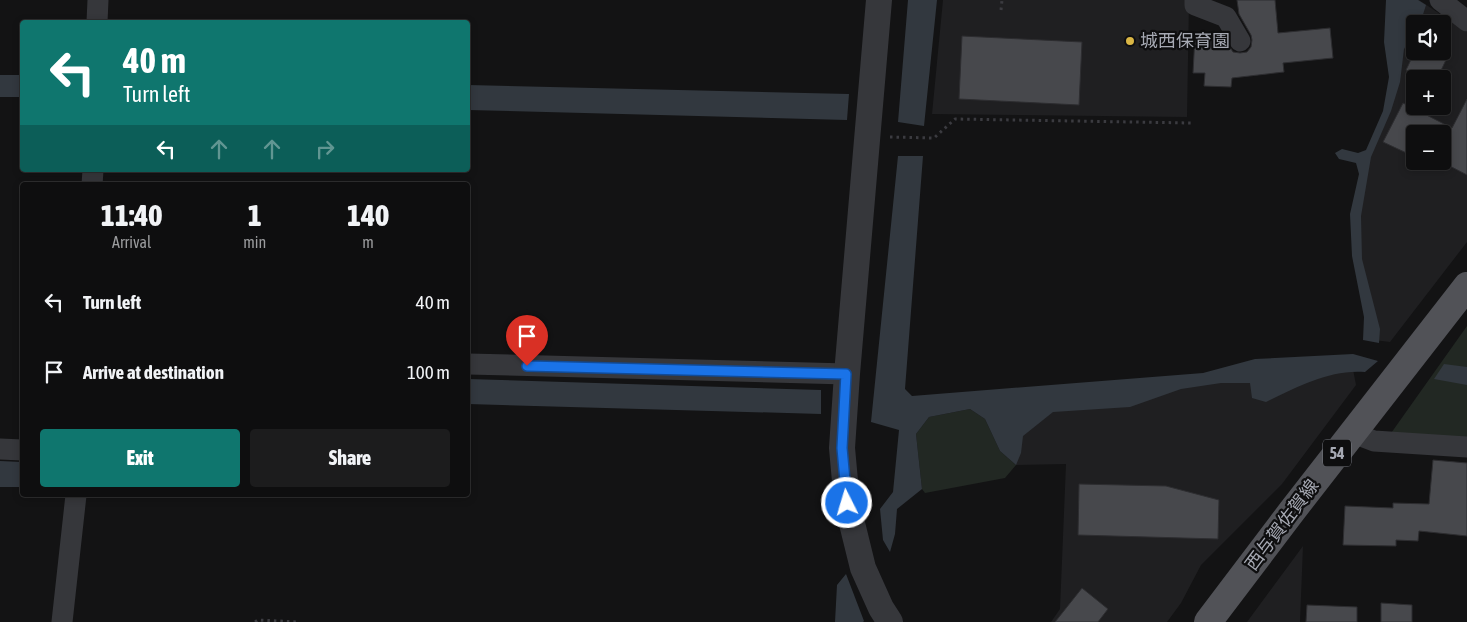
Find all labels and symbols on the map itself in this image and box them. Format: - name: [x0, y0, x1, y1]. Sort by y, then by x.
- place label: 城西保育園: [1140, 30, 1230, 51]
- marker: 城西保育園: [1124, 35, 1136, 47]
- pin: [506, 315, 548, 366]
- road number: 54: [1323, 439, 1351, 466]
- street label: 西与賀佐賀線: [1241, 475, 1322, 574]
- position arrow: [820, 476, 872, 528]

